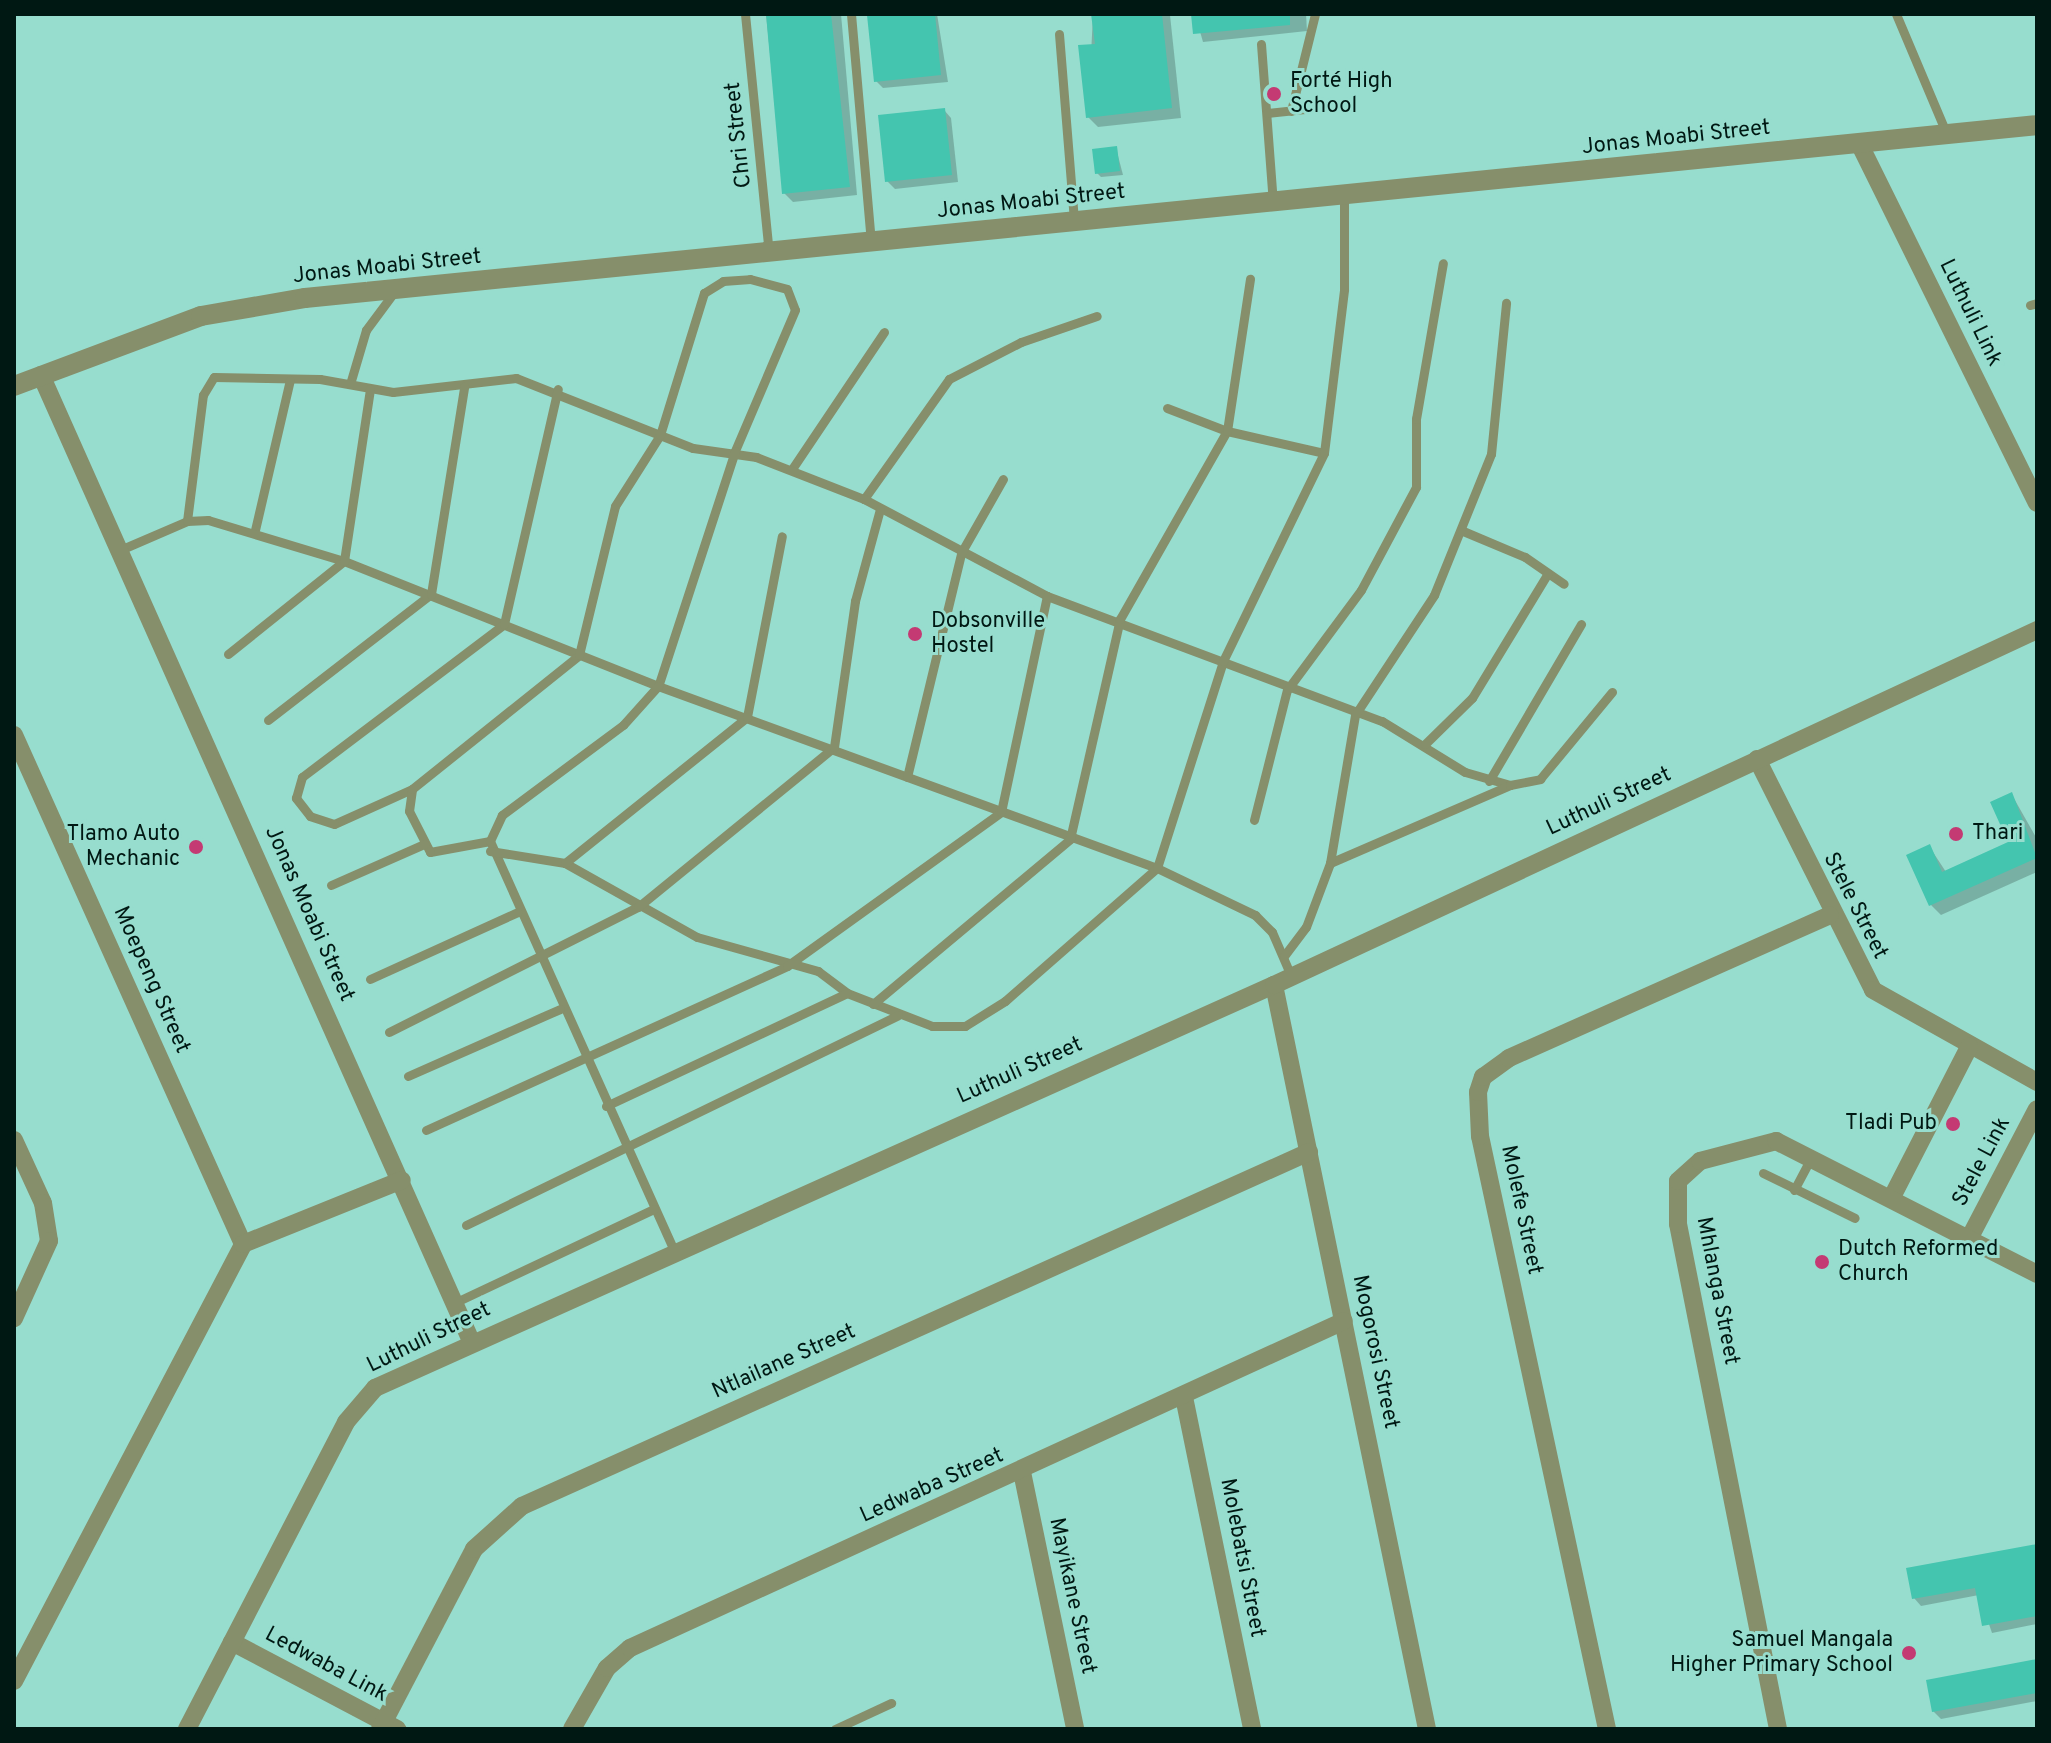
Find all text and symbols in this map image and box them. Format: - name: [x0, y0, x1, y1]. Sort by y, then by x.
- place label: Forté High School: [1290, 68, 1393, 120]
- street label: Chri Street: [720, 81, 758, 189]
- marker: Forté High School: [1265, 85, 1283, 103]
- street label: Jonas Moabi Street: [1580, 115, 1772, 161]
- street label: Jonas Moabi Street: [935, 179, 1127, 225]
- street label: Jonas Moabi Street: [291, 244, 483, 290]
- street label: Luthuli Link: [1933, 255, 2007, 371]
- place label: Dobsonville Hostel: [931, 608, 1045, 660]
- marker: Dobsonville Hostel: [906, 625, 924, 643]
- street label: Luthuli Street: [1543, 762, 1675, 842]
- place label: Tlamo Auto Mechanic: [66, 821, 180, 872]
- place label: Thari: [1972, 821, 2023, 847]
- street label: Jonas Moabi Street: [258, 822, 360, 1006]
- marker: Thari: [1947, 825, 1965, 843]
- marker: Tlamo Auto Mechanic: [187, 838, 205, 856]
- street label: Stele Street: [1817, 848, 1893, 964]
- street label: Moepeng Street: [107, 902, 195, 1058]
- street label: Luthuli Street: [953, 1032, 1087, 1110]
- place label: Tladi Pub: [1845, 1111, 1937, 1137]
- street label: Stele Link: [1947, 1113, 2017, 1211]
- marker: Tladi Pub: [1944, 1115, 1962, 1133]
- street label: Molefe Street: [1494, 1143, 1548, 1277]
- street label: Mhlanga Street: [1690, 1215, 1744, 1367]
- place label: Dutch Reformed Church: [1838, 1236, 1998, 1288]
- marker: Dutch Reformed Church: [1813, 1253, 1831, 1271]
- street label: Mogorosi Street: [1346, 1273, 1404, 1431]
- street label: Luthuli Street: [363, 1297, 495, 1379]
- street label: Ntlailane Street: [708, 1319, 860, 1405]
- street label: Ledwaba Street: [856, 1443, 1008, 1529]
- street label: Molebatsi Street: [1214, 1476, 1270, 1640]
- street label: Mayikane Street: [1043, 1515, 1101, 1677]
- street label: Ledwaba Link: [260, 1622, 392, 1708]
- place label: Samuel Mangala Higher Primary School: [1670, 1627, 1893, 1678]
- marker: Samuel Mangala Higher Primary School: [1900, 1644, 1918, 1662]

